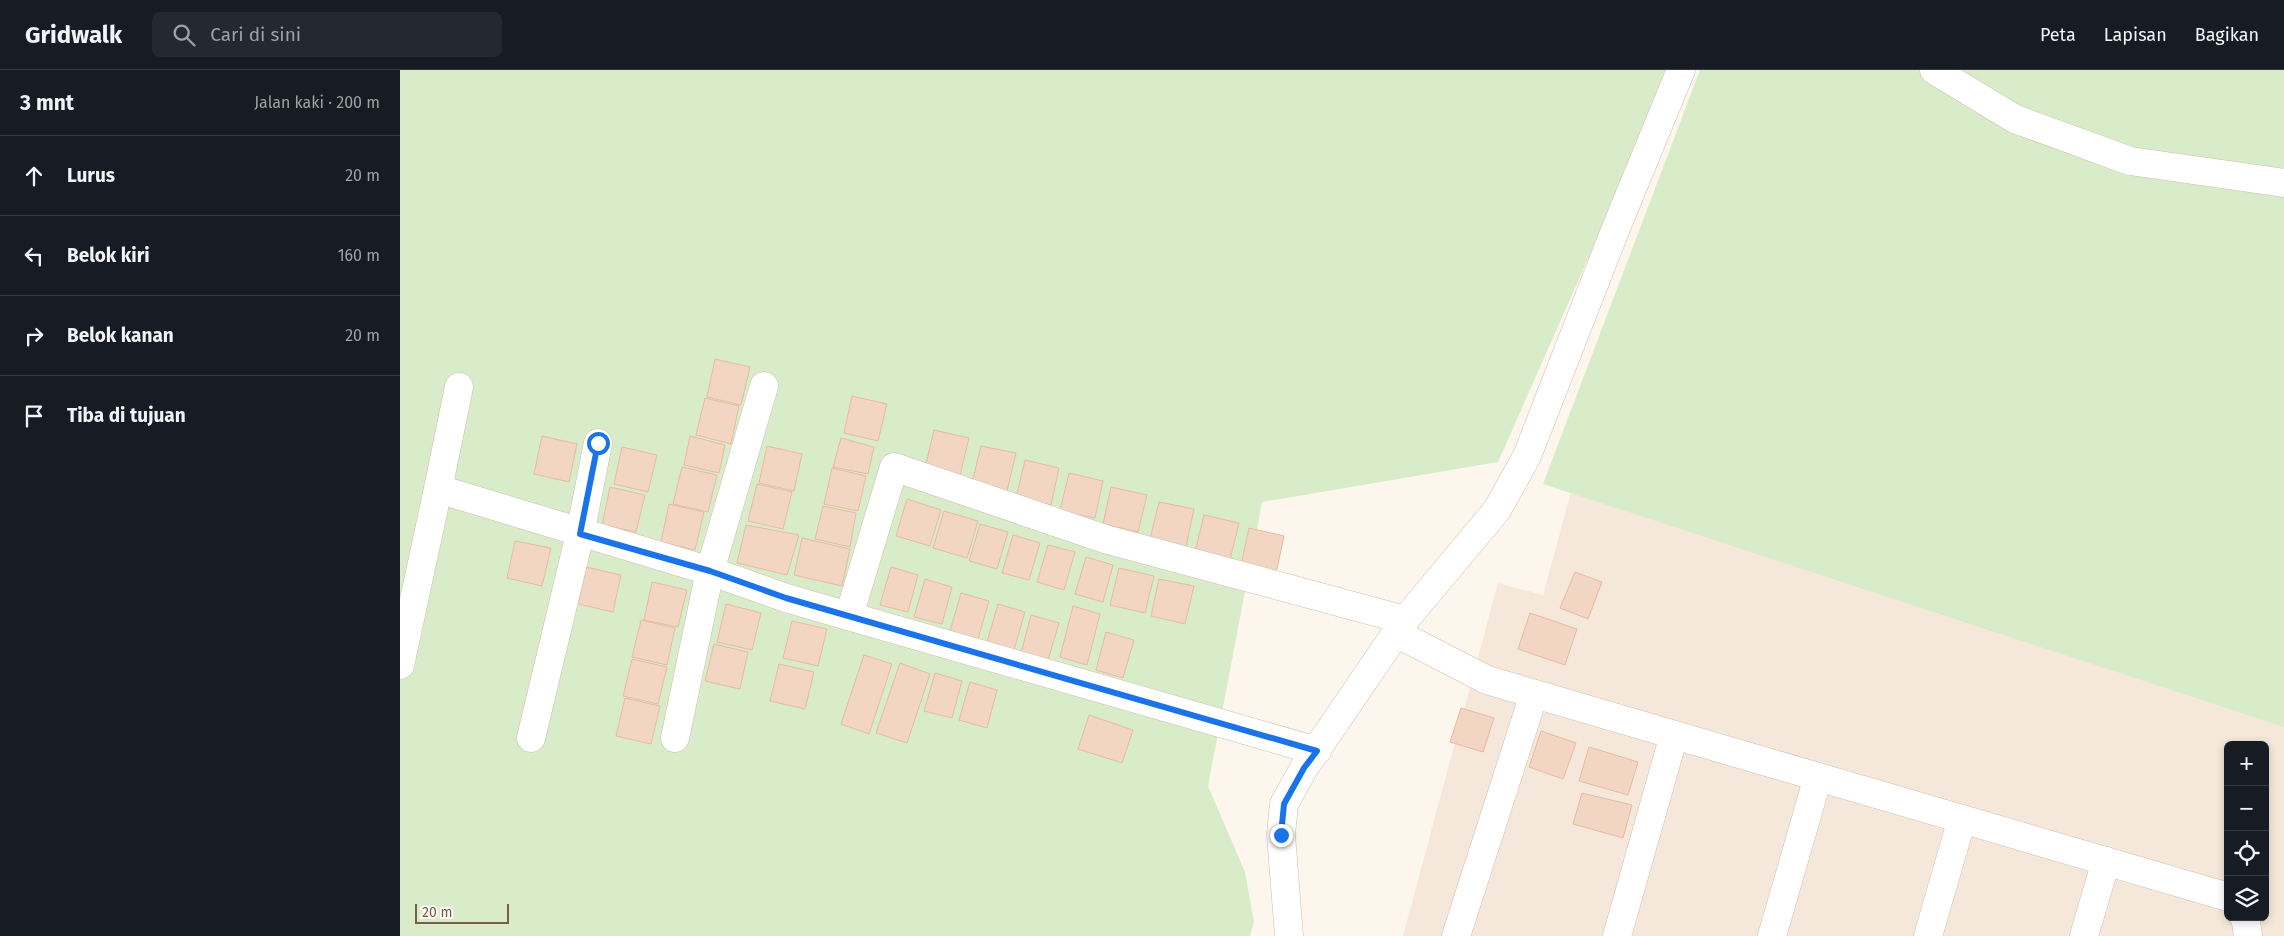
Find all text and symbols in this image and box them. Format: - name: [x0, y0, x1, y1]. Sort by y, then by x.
- search box: [152, 12, 502, 57]
- text: Gridwalk: [25, 21, 122, 49]
- icon: search: [170, 21, 198, 49]
- text: Cari di sini: [210, 23, 301, 46]
- text: Peta: [2040, 24, 2076, 46]
- text: Lapisan: [2104, 24, 2167, 46]
- text: Bagikan: [2195, 24, 2259, 46]
- text: 3 mnt: [20, 90, 74, 116]
- text: Jalan kaki · 200 m: [254, 93, 380, 112]
- icon: ahead: [20, 162, 48, 190]
- text: Lurus: [67, 164, 115, 187]
- text: 20 m: [345, 166, 380, 185]
- icon: left: [20, 242, 48, 270]
- text: Belok kiri: [67, 244, 150, 267]
- text: 160 m: [338, 246, 380, 265]
- icon: right: [20, 322, 48, 350]
- text: Belok kanan: [67, 324, 174, 347]
- text: 20 m: [345, 326, 380, 345]
- icon: arrive: [20, 402, 48, 430]
- text: Tiba di tujuan: [67, 404, 186, 427]
- route start: [587, 432, 610, 455]
- map controls: [2224, 741, 2269, 921]
- button: +: [2224, 741, 2269, 786]
- button: −: [2224, 786, 2269, 831]
- route end: [1270, 824, 1293, 847]
- button: locate: [2224, 831, 2269, 876]
- button: layers: [2224, 876, 2269, 921]
- scale bar: [415, 901, 509, 924]
- text: 20 m: [422, 904, 452, 921]

